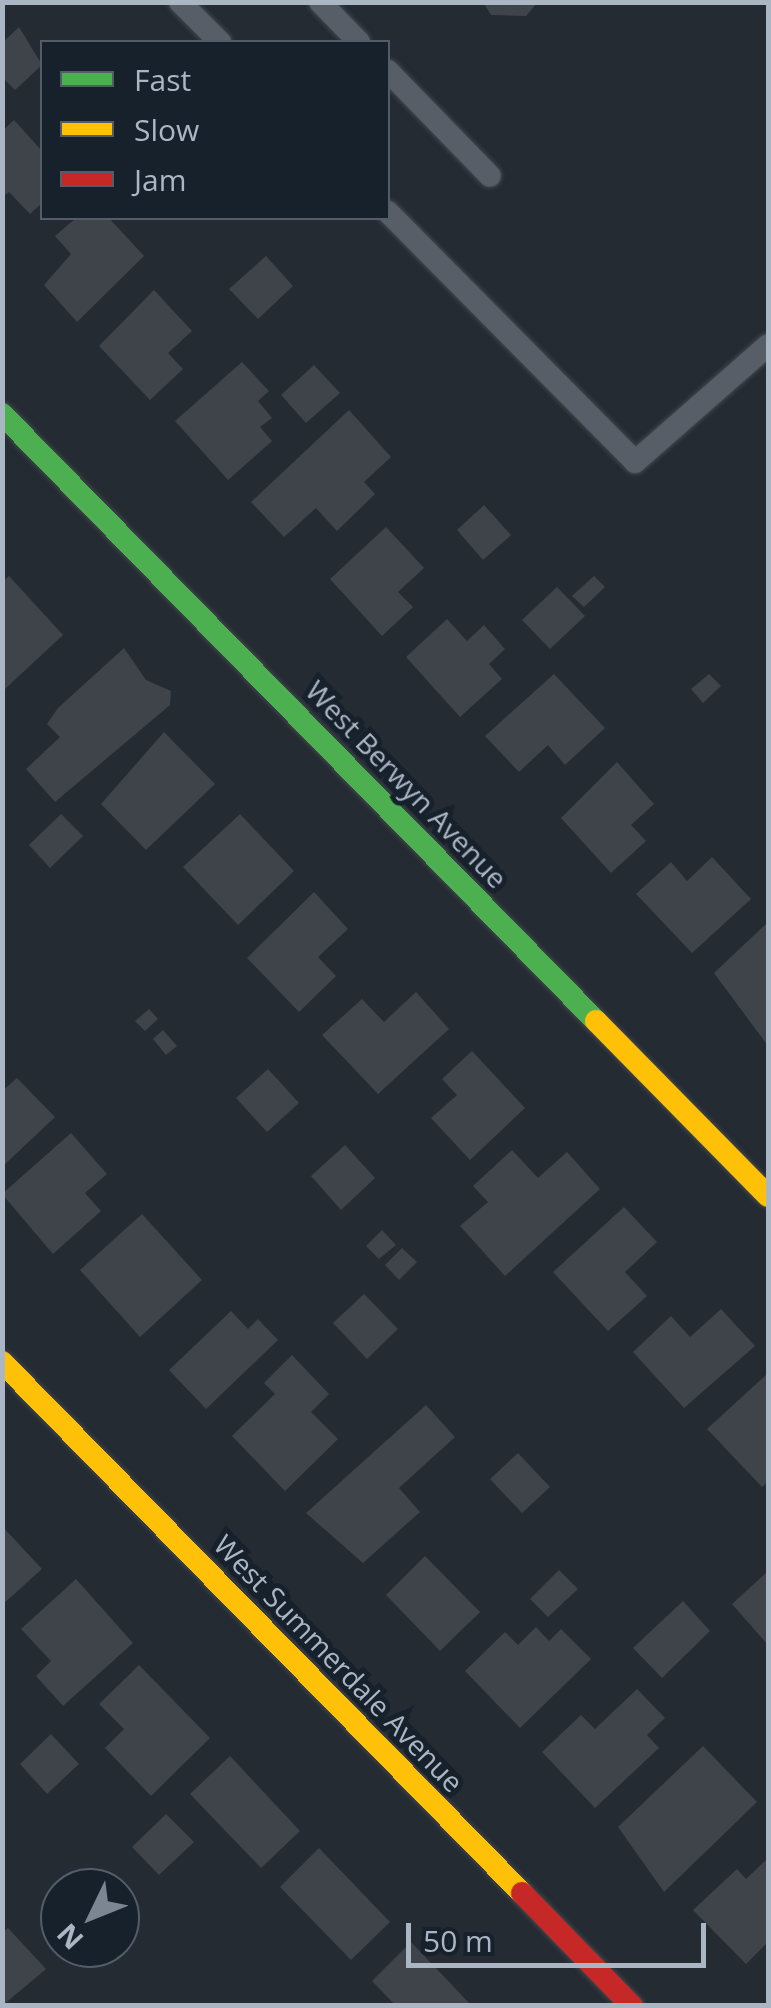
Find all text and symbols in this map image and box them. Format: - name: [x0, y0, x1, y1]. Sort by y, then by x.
- legend: [40, 40, 390, 220]
- text: Fast: [134, 59, 191, 100]
- text: Slow: [134, 109, 199, 150]
- text: Jam: [134, 159, 187, 200]
- street label: West Berwyn Avenue: [299, 673, 515, 895]
- street label: West Summerdale Avenue: [207, 1528, 471, 1798]
- north arrow: [40, 1868, 140, 1968]
- scale bar: [411, 1903, 711, 1965]
- text: N: [48, 1916, 91, 1958]
- text: 50 m: [423, 1920, 493, 1961]

